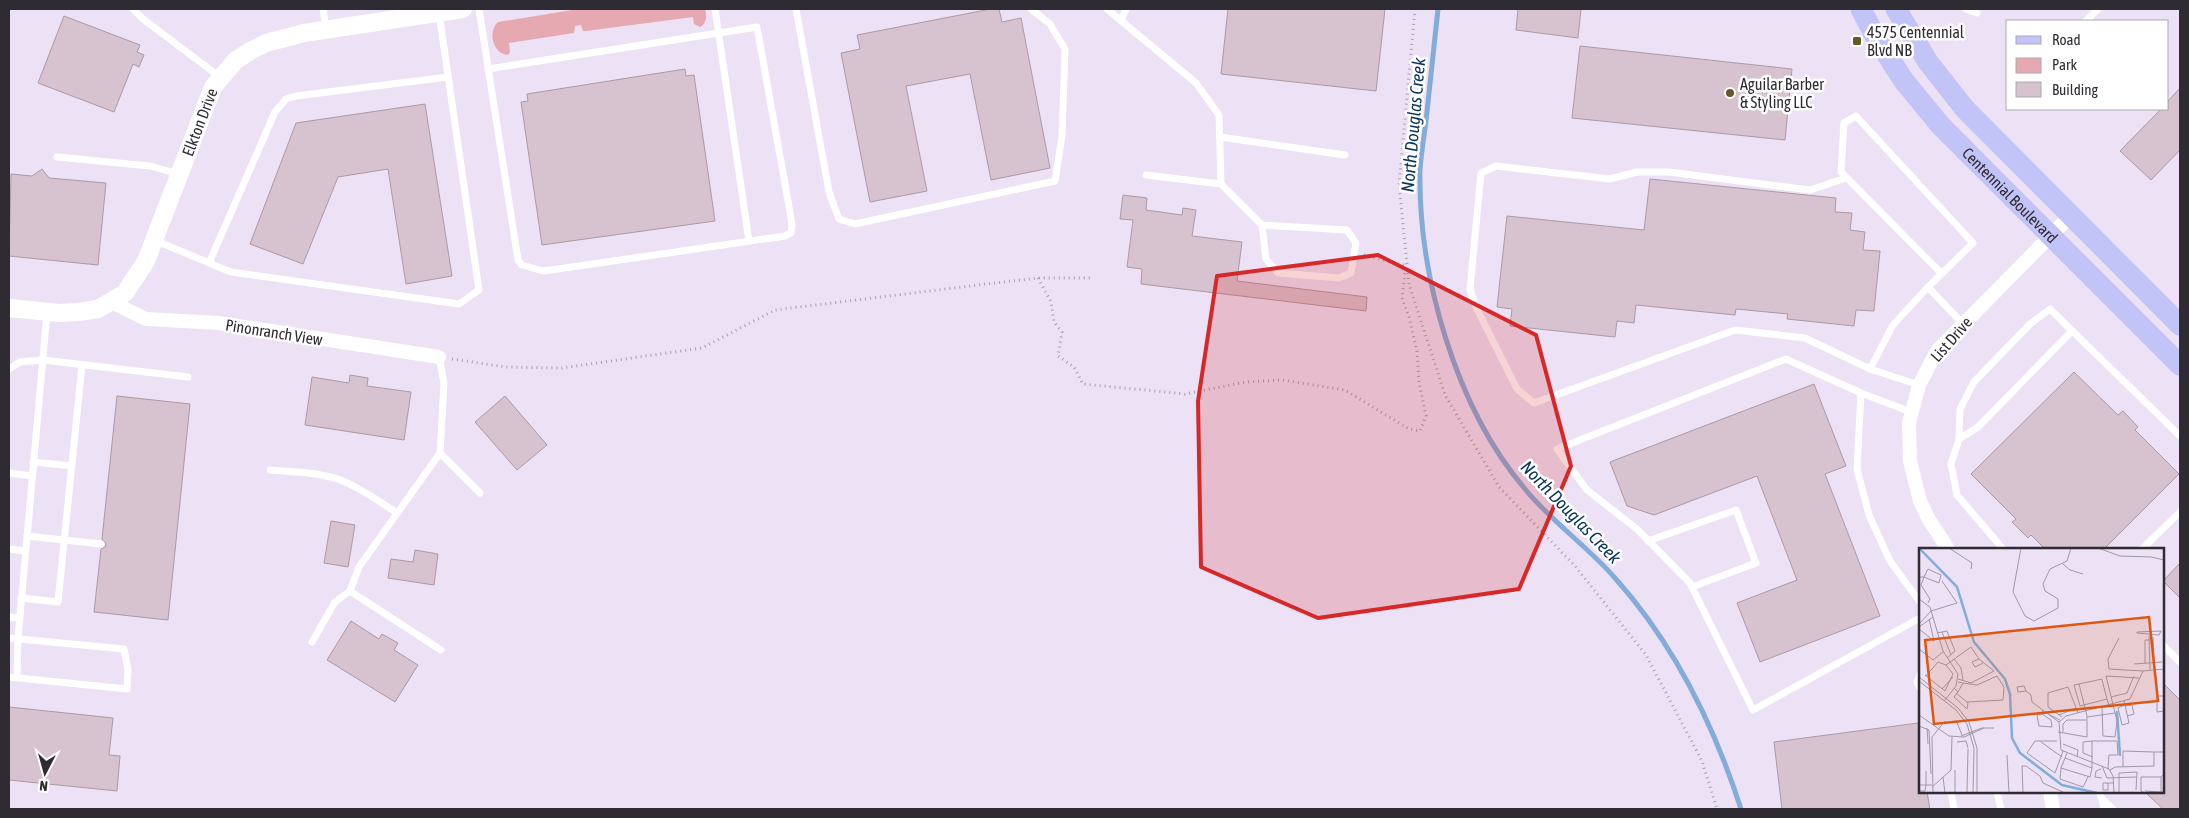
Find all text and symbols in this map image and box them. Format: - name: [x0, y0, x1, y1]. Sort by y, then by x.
- legend: [2006, 20, 2169, 110]
- place label: 4575 Centennial Blvd NB: [1867, 23, 1965, 59]
- text: Road: [2052, 31, 2081, 48]
- marker: 4575 Centennial Blvd NB: [1851, 35, 1863, 47]
- water label: North Douglas Creek: [1397, 56, 1429, 193]
- text: Park: [2052, 56, 2077, 73]
- place label: Aguilar Barber & Styling LLC: [1740, 75, 1824, 112]
- text: Building: [2052, 81, 2098, 98]
- street label: Elkton Drive: [178, 86, 221, 159]
- marker: Aguilar Barber & Styling LLC: [1724, 87, 1736, 99]
- street label: Centennial Boulevard: [1959, 144, 2062, 247]
- street label: List Drive: [1927, 313, 1975, 365]
- street label: Pinonranch View: [224, 315, 324, 349]
- water label: North Douglas Creek: [1517, 456, 1626, 569]
- inset map: [1919, 548, 2164, 793]
- north arrow: [20, 748, 70, 798]
- text: N: [39, 778, 49, 794]

